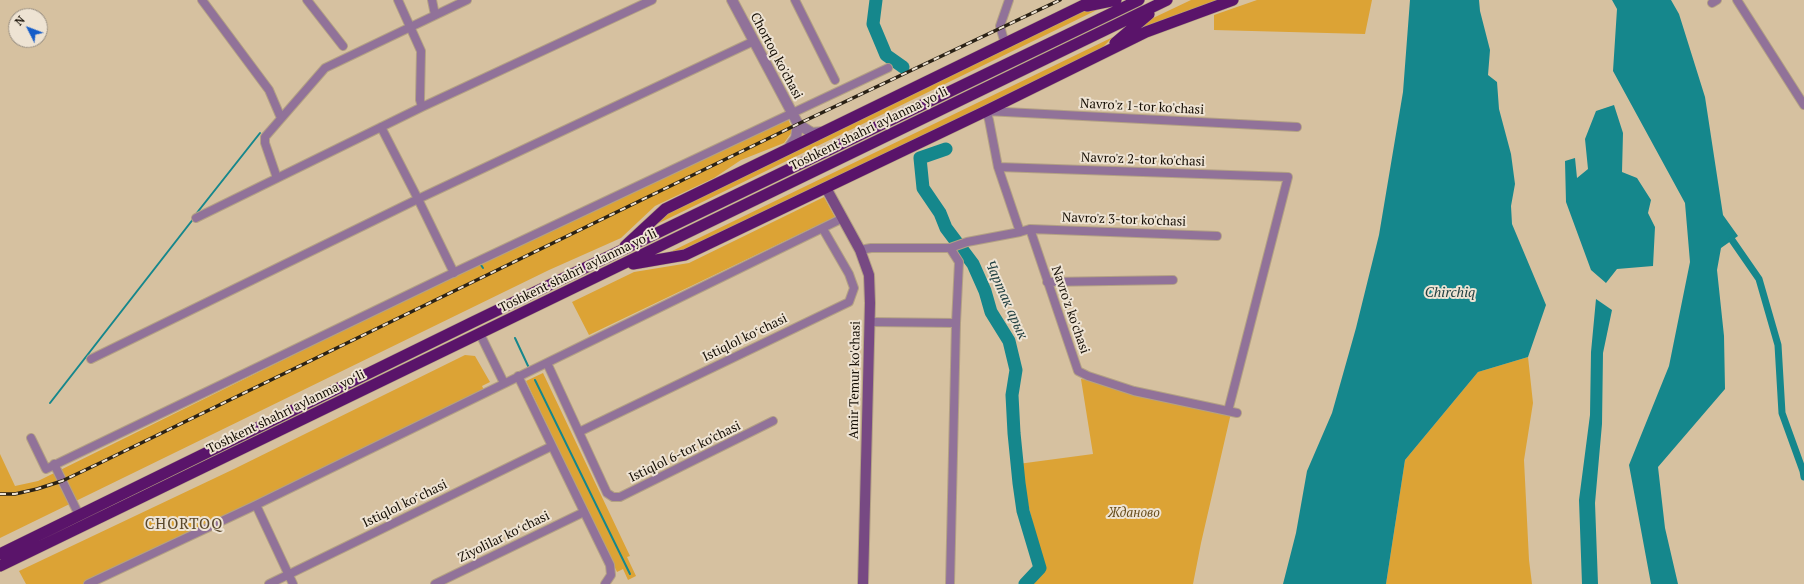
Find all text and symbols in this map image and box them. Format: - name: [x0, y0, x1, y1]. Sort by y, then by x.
- north arrow: [8, 8, 48, 48]
- street label: Chortoq ko'chasi: [747, 10, 805, 102]
- text: N: [12, 13, 28, 28]
- street label: Toshkent shahri aylanma yoʻli: [787, 84, 951, 174]
- street label: Navro'z 1-tor ko'chasi: [1080, 96, 1204, 118]
- street label: Navro'z 2-tor ko'chasi: [1081, 150, 1205, 170]
- street label: Navro'z 3-tor ko'chasi: [1062, 210, 1186, 230]
- street label: Toshkent shahri aylanma yoʻli: [496, 226, 660, 316]
- water label: Чартак арык: [981, 258, 1031, 342]
- street label: Navro'z ko'chasi: [1048, 264, 1092, 356]
- water label: Chirchiq: [1425, 285, 1475, 301]
- street label: Istiqlol koʻchasi: [700, 311, 790, 365]
- street label: Amir Temur ko'chasi: [846, 321, 864, 439]
- street label: Toshkent shahri aylanma yoʻli: [204, 367, 368, 457]
- street label: Istiqlol 6-tor ko'chasi: [627, 418, 743, 486]
- street label: Istiqlol koʻchasi: [360, 477, 450, 531]
- park label: Жданово: [1108, 505, 1160, 521]
- street label: Ziyolilar koʻchasi: [456, 508, 552, 566]
- district label: CHORTOQ: [145, 516, 223, 534]

